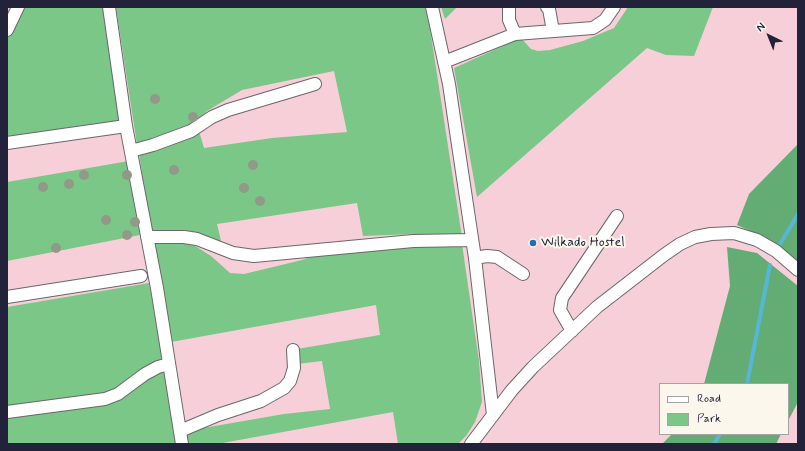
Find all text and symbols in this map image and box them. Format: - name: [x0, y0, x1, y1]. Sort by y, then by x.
- north arrow: [749, 16, 789, 56]
- text: N: [753, 20, 768, 35]
- place label: Wilkado Hostel: [541, 235, 625, 251]
- marker: Wilkado Hostel: [528, 238, 538, 248]
- legend: [659, 383, 789, 435]
- text: Road: [697, 391, 721, 407]
- text: Park: [697, 411, 721, 427]

